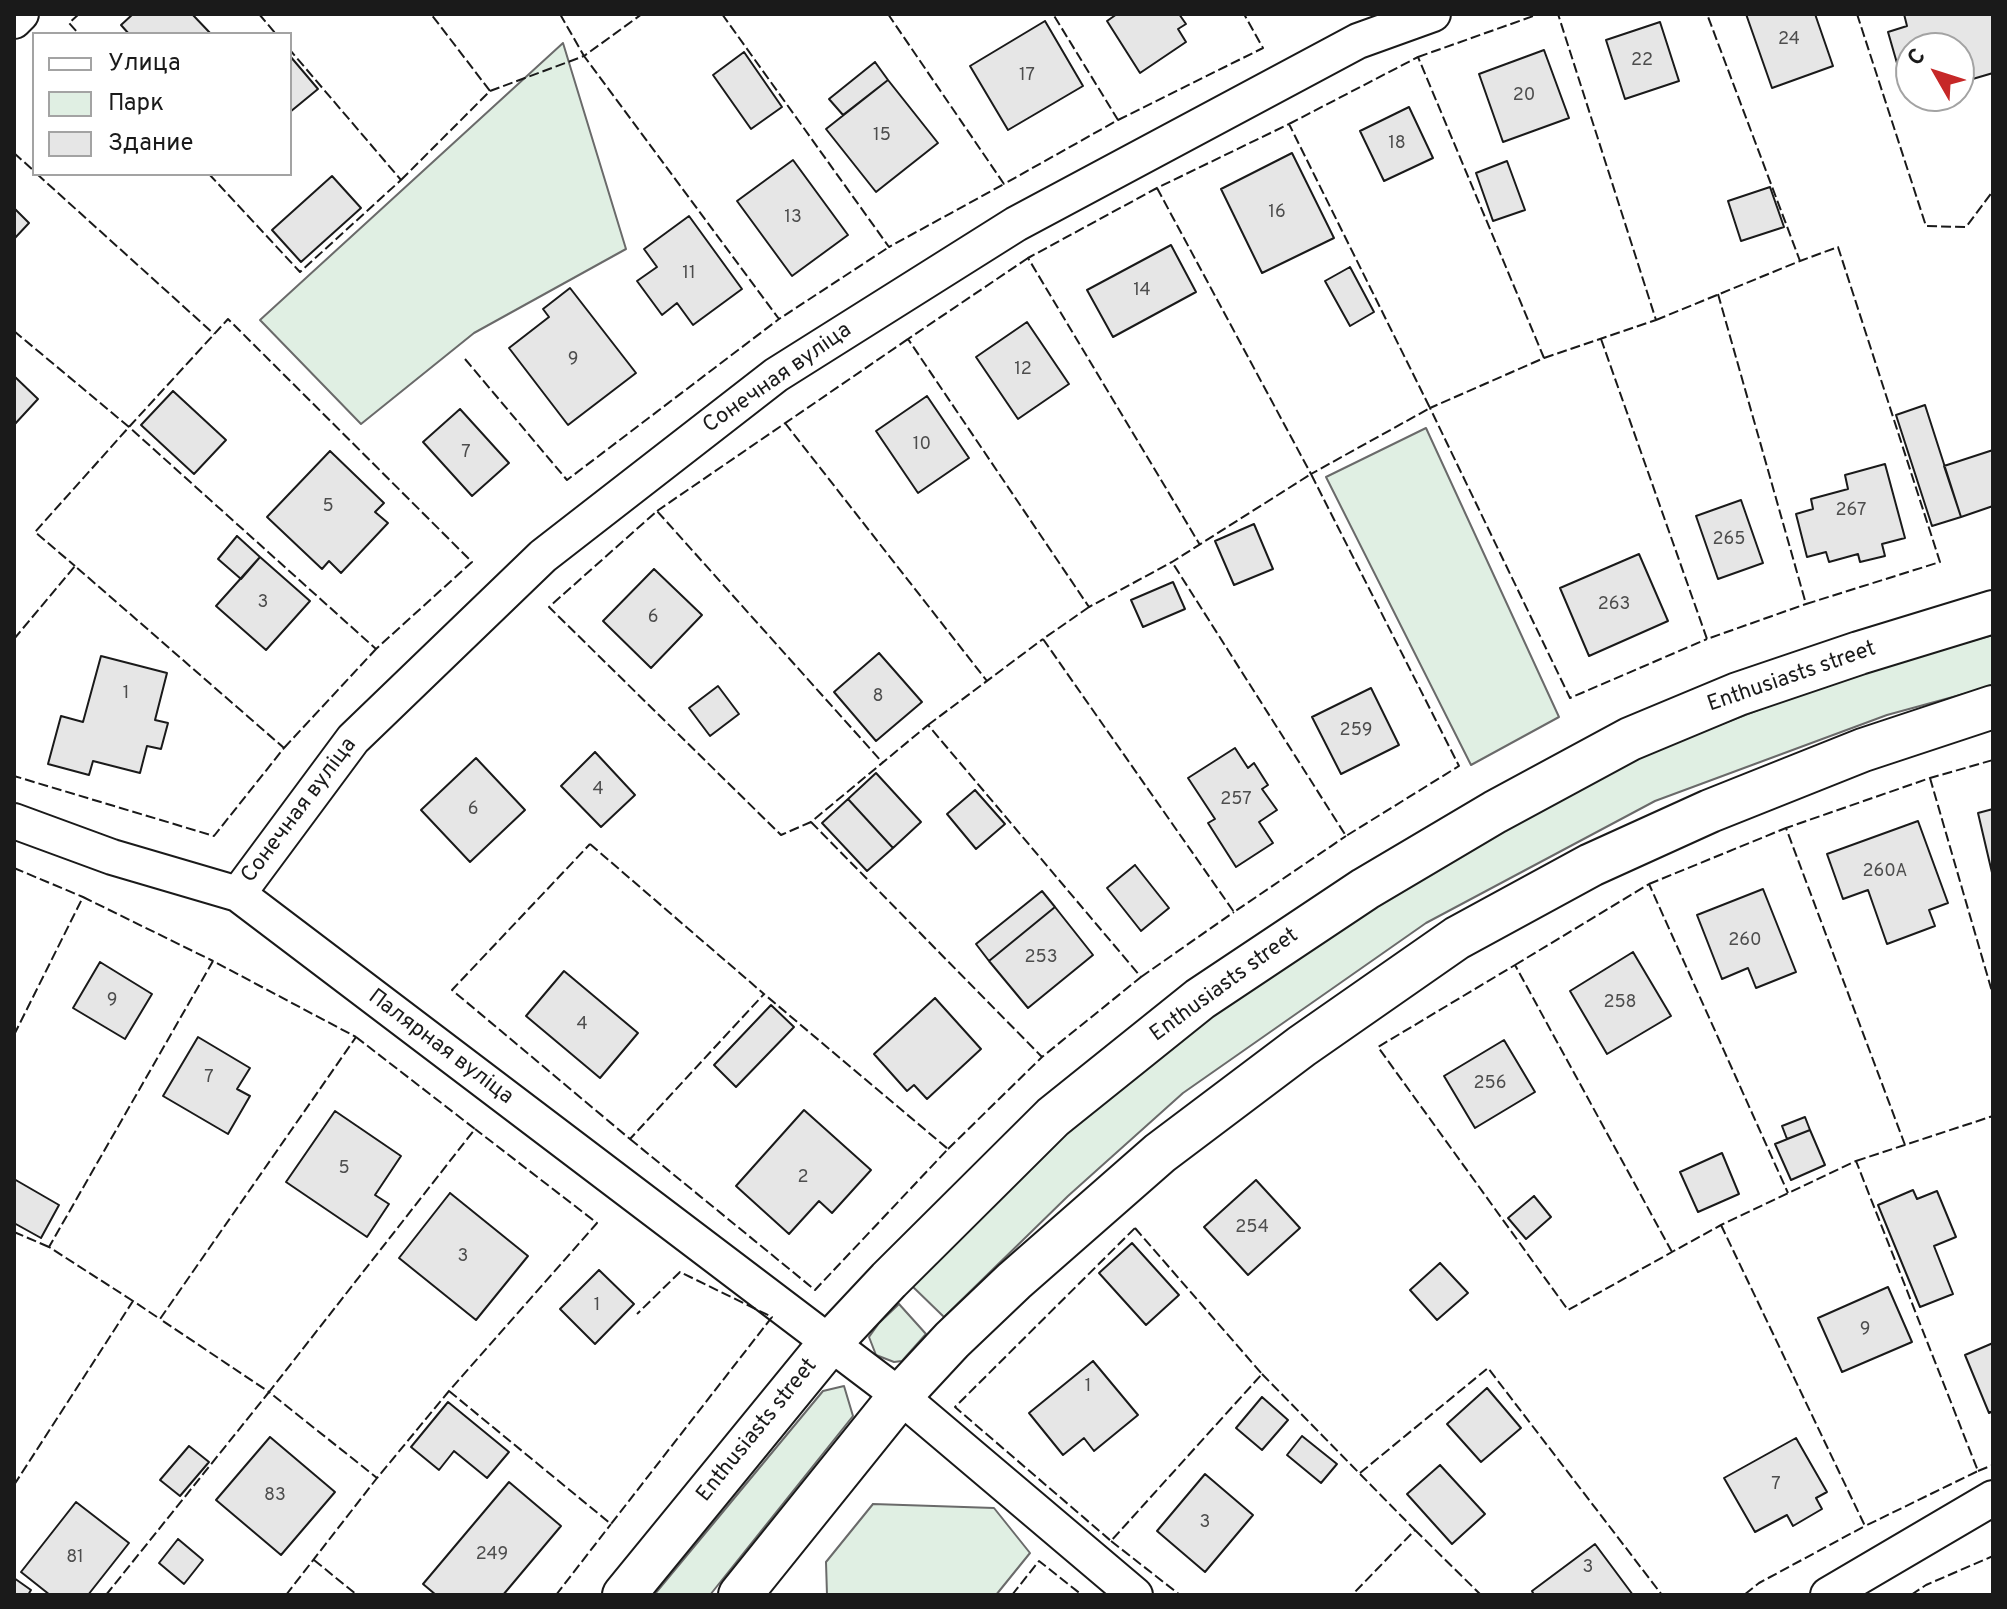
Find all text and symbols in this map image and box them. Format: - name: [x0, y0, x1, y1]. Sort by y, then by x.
- house number: 24: [1778, 29, 1800, 51]
- legend: [32, 32, 292, 176]
- north arrow: [1895, 32, 1975, 112]
- text: С: [1903, 44, 1932, 72]
- text: Улица: [108, 49, 181, 79]
- house number: 22: [1631, 50, 1653, 72]
- house number: 17: [1019, 65, 1035, 87]
- house number: 20: [1513, 85, 1535, 107]
- text: Парк: [108, 89, 164, 119]
- house number: 15: [873, 125, 891, 147]
- text: Здание: [108, 129, 194, 159]
- house number: 18: [1388, 133, 1406, 155]
- house number: 16: [1268, 202, 1286, 224]
- house number: 13: [784, 207, 802, 229]
- house number: 11: [682, 263, 696, 285]
- house number: 14: [1133, 280, 1151, 302]
- street label: Сонечная вуліца: [699, 318, 857, 440]
- house number: 9: [568, 349, 578, 371]
- house number: 12: [1014, 359, 1032, 381]
- house number: 10: [913, 434, 931, 456]
- house number: 7: [461, 442, 471, 464]
- house number: 5: [322, 496, 334, 518]
- house number: 267: [1836, 500, 1866, 522]
- house number: 265: [1713, 529, 1745, 551]
- house number: 3: [258, 592, 268, 614]
- house number: 263: [1598, 594, 1630, 616]
- house number: 6: [648, 607, 658, 629]
- street label: Enthusiasts street: [1704, 637, 1880, 719]
- house number: 1: [123, 683, 129, 705]
- house number: 8: [873, 686, 883, 708]
- house number: 259: [1340, 720, 1372, 742]
- street label: Сонечная вуліца: [237, 733, 363, 889]
- house number: 4: [592, 779, 604, 801]
- house number: 257: [1220, 789, 1252, 811]
- house number: 6: [468, 799, 478, 821]
- house number: 260А: [1863, 861, 1907, 883]
- street label: Enthusiasts street: [1146, 923, 1304, 1049]
- house number: 260: [1728, 930, 1762, 952]
- house number: 253: [1024, 947, 1058, 969]
- street label: Палярная вуліца: [362, 985, 518, 1111]
- house number: 9: [107, 990, 117, 1012]
- house number: 258: [1603, 992, 1637, 1014]
- house number: 4: [576, 1014, 588, 1036]
- house number: 7: [204, 1067, 214, 1089]
- house number: 256: [1474, 1073, 1506, 1095]
- house number: 5: [338, 1158, 350, 1180]
- house number: 2: [797, 1167, 809, 1189]
- house number: 254: [1235, 1217, 1269, 1239]
- house number: 3: [458, 1246, 468, 1268]
- house number: 1: [594, 1295, 600, 1317]
- house number: 9: [1860, 1319, 1870, 1341]
- street label: Enthusiasts street: [692, 1354, 824, 1508]
- house number: 1: [1085, 1376, 1091, 1398]
- house number: 7: [1771, 1474, 1781, 1496]
- house number: 83: [264, 1485, 286, 1507]
- house number: 3: [1200, 1512, 1210, 1534]
- house number: 249: [476, 1544, 508, 1566]
- house number: 81: [66, 1547, 84, 1569]
- house number: 3: [1583, 1557, 1593, 1579]

